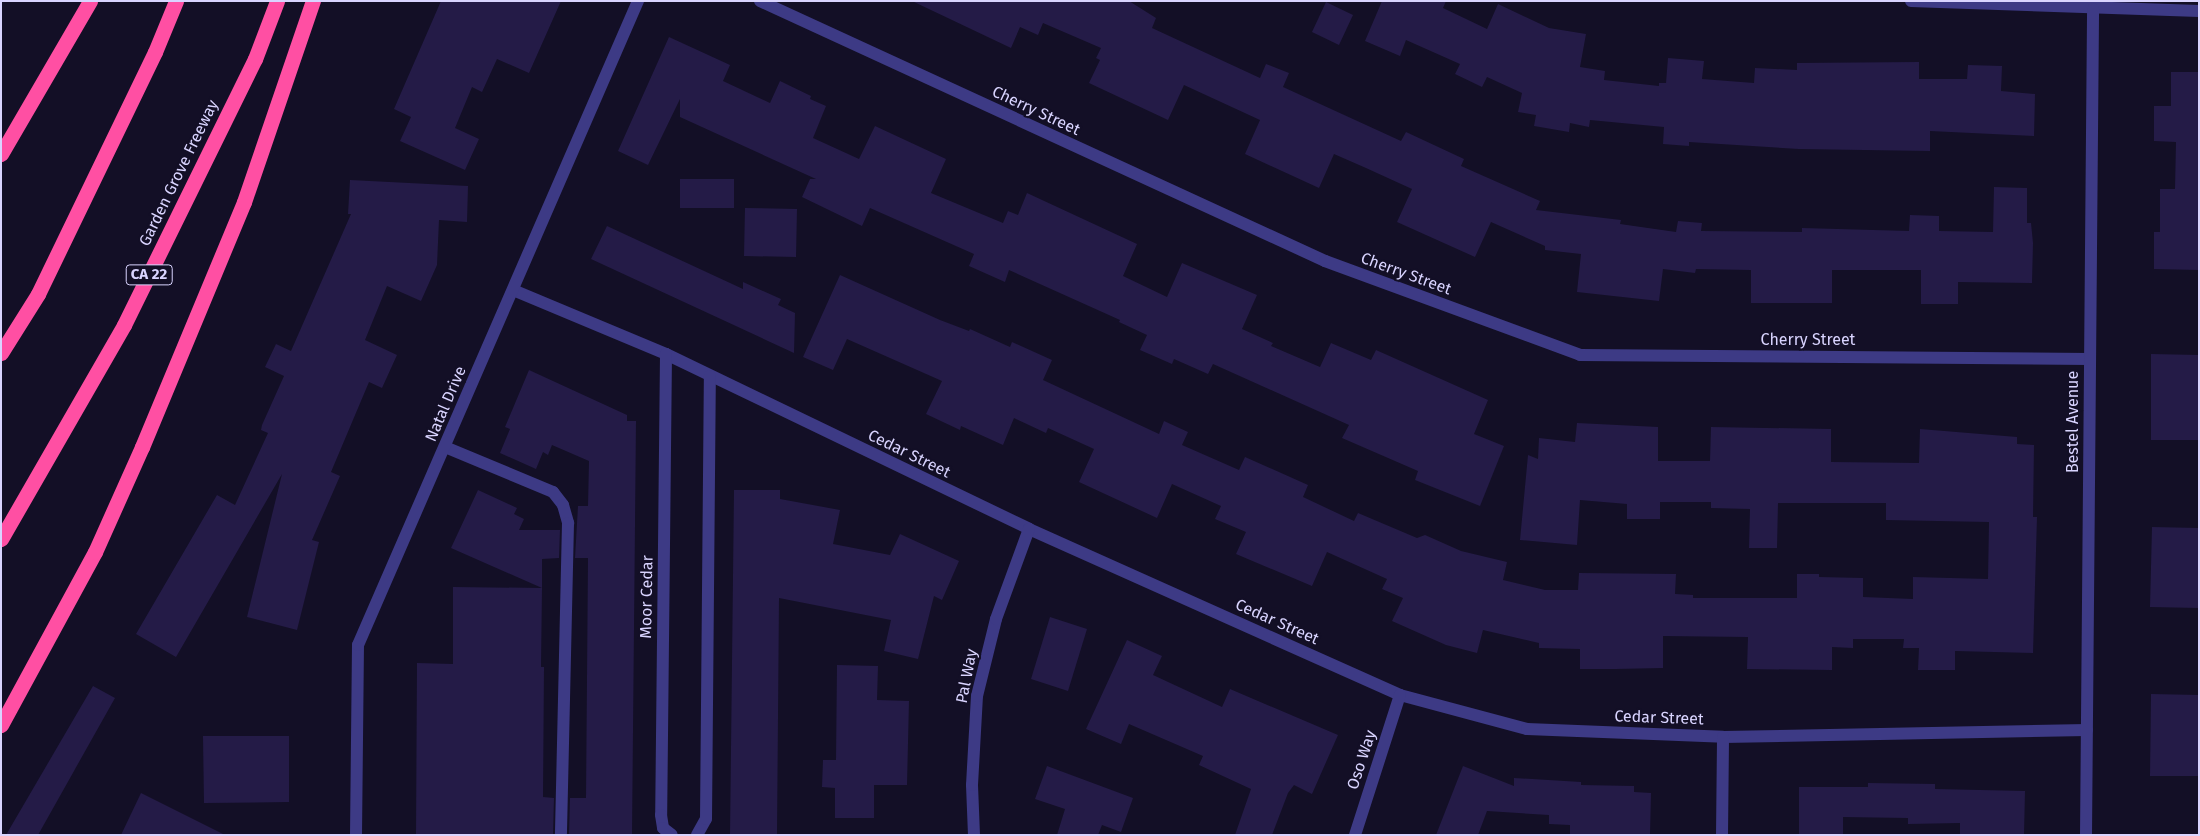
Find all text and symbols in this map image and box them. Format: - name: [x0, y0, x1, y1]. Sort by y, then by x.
- street label: Cherry Street: [989, 82, 1083, 140]
- street label: Garden Grove Freeway: [135, 97, 223, 249]
- street label: Cherry Street: [1358, 249, 1454, 299]
- road number: CA 22: [125, 262, 173, 288]
- street label: Cherry Street: [1761, 330, 1855, 350]
- street label: Natal Drive: [421, 363, 471, 445]
- street label: Bestel Avenue: [2063, 371, 2083, 473]
- street label: Cedar Street: [865, 426, 953, 482]
- street label: Moor Cedar: [637, 555, 657, 639]
- street label: Cedar Street: [1232, 595, 1322, 649]
- street label: Pal Way: [952, 647, 982, 705]
- street label: Cedar Street: [1614, 707, 1704, 729]
- street label: Oso Way: [1343, 728, 1381, 792]

